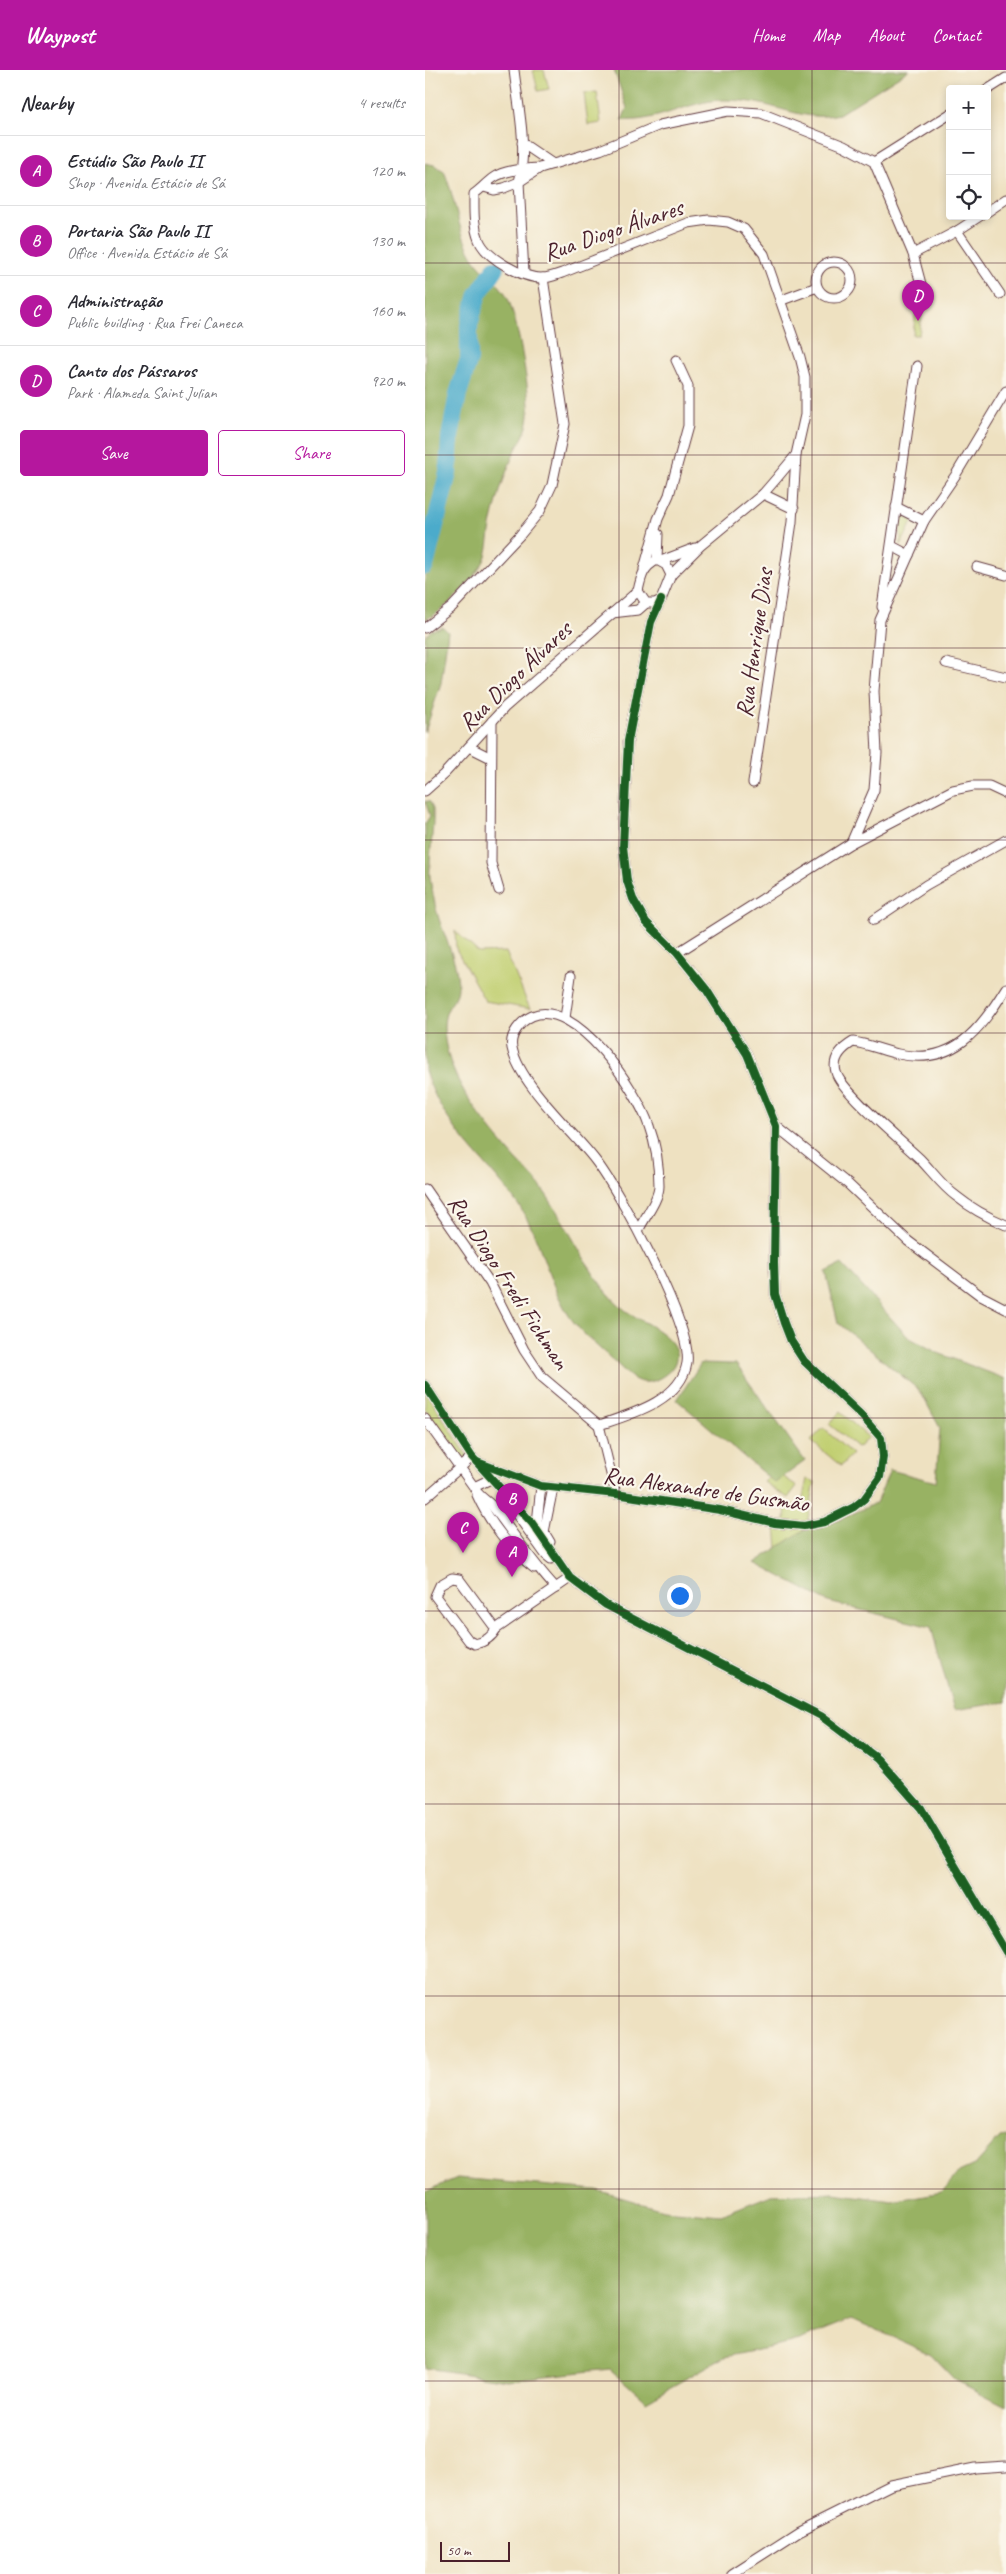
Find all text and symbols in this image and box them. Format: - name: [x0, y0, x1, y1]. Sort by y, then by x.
- text: Waypost: [25, 20, 95, 50]
- text: Home: [752, 24, 785, 46]
- text: Map: [813, 24, 840, 46]
- text: About: [868, 24, 904, 46]
- text: Contact: [932, 24, 981, 46]
- map controls: [946, 85, 991, 220]
- button: +: [946, 85, 991, 130]
- text: Nearby: [20, 90, 73, 116]
- text: 4 results: [358, 93, 405, 113]
- button: −: [946, 130, 991, 175]
- text: Estúdio São Paulo II: [67, 149, 203, 173]
- text: A: [32, 161, 40, 181]
- text: 120 m: [371, 161, 405, 181]
- text: Shop · Avenida Estácio de Sá: [67, 173, 225, 193]
- button: locate: [946, 175, 991, 220]
- street label: Rua Diogo Álvares: [539, 191, 689, 268]
- text: Portaria São Paulo II: [67, 219, 209, 243]
- text: B: [32, 231, 40, 251]
- text: 130 m: [371, 231, 405, 251]
- text: Office · Avenida Estácio de Sá: [67, 243, 227, 263]
- pin: D: [902, 280, 934, 321]
- text: Administração: [67, 289, 162, 313]
- text: C: [32, 301, 40, 321]
- text: 160 m: [371, 301, 405, 321]
- text: Public building · Rua Frei Caneca: [67, 313, 243, 333]
- text: Canto dos Pássaros: [67, 359, 196, 383]
- text: D: [31, 371, 41, 391]
- text: 920 m: [371, 371, 405, 391]
- text: Park · Alameda Saint Julian: [67, 383, 217, 403]
- button: Save: [20, 430, 208, 476]
- button: Share: [218, 430, 405, 476]
- street label: Rua Henrique Dias: [729, 564, 780, 719]
- street label: Rua Diogo Álvares: [452, 613, 580, 737]
- street label: Rua Diogo Fredi Fichman: [441, 1189, 577, 1376]
- street label: Rua Alexandre de Gusmão: [601, 1460, 812, 1518]
- pin: B: [496, 1483, 528, 1524]
- pin: C: [447, 1512, 479, 1553]
- pin: A: [496, 1536, 528, 1577]
- your location: [667, 1583, 693, 1609]
- scale bar: [440, 2539, 510, 2562]
- text: 50 m: [447, 2542, 471, 2559]

